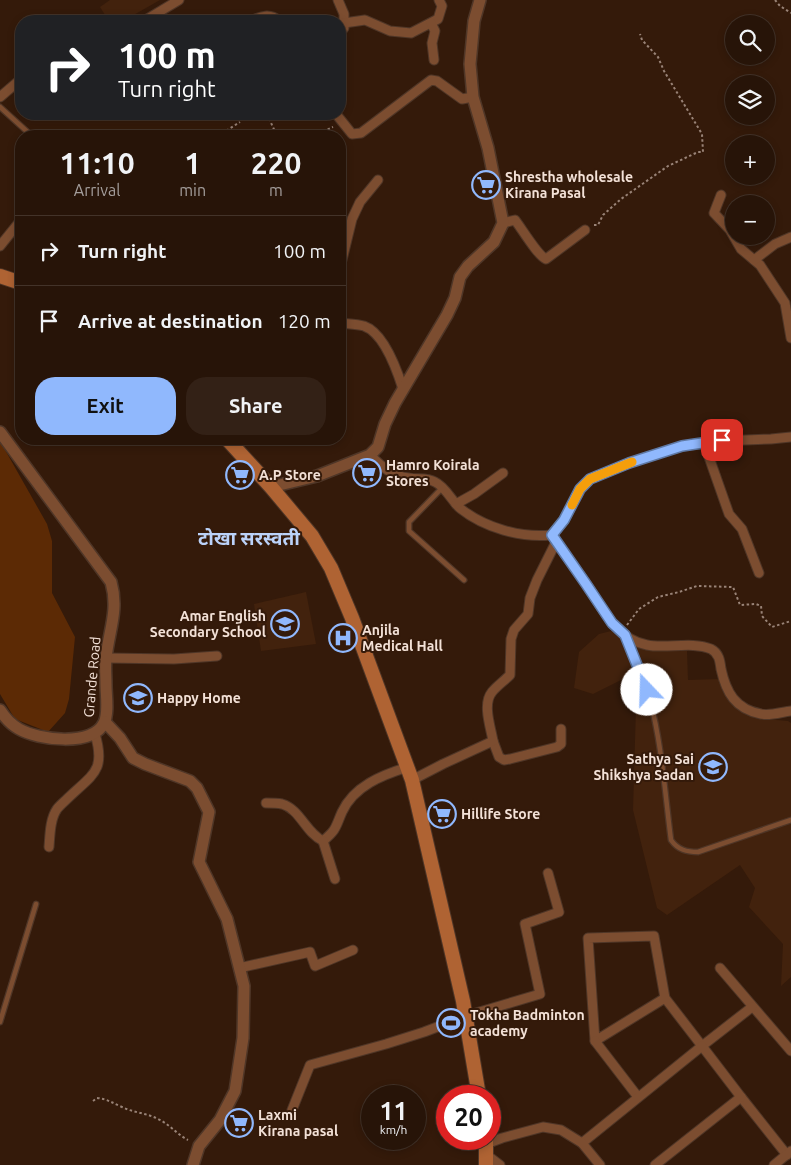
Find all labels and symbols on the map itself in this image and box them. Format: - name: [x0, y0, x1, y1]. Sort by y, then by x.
- place label: Shrestha wholesale Kirana Pasal: [505, 169, 633, 201]
- supermarket icon: Shrestha wholesale Kirana Pasal: [471, 170, 501, 200]
- pin: [701, 419, 743, 461]
- place label: Hamro Koirala Stores: [386, 457, 480, 489]
- supermarket icon: Hamro Koirala Stores: [352, 458, 382, 488]
- supermarket icon: A.P Store: [225, 460, 255, 490]
- place label: A.P Store: [259, 467, 321, 483]
- district label: टोखा सरस्वती: [198, 527, 300, 549]
- place label: Amar English Secondary School: [150, 608, 266, 640]
- school or university icon: Amar English Secondary School: [270, 609, 300, 639]
- place label: Anjila Medical Hall: [362, 622, 443, 654]
- hospital icon: Anjila Medical Hall: [328, 623, 358, 653]
- street label: Grande Road: [80, 636, 104, 718]
- position arrow: [620, 663, 672, 715]
- school or university icon: Happy Home: [123, 683, 153, 713]
- place label: Happy Home: [157, 690, 241, 706]
- place label: Sathya Sai Shikshya Sadan: [593, 751, 694, 783]
- school or university icon: Sathya Sai Shikshya Sadan: [698, 752, 728, 782]
- supermarket icon: Hillife Store: [427, 799, 457, 829]
- place label: Hillife Store: [461, 806, 540, 822]
- place label: Tokha Badminton academy: [470, 1007, 585, 1039]
- sports icon: Tokha Badminton academy: [436, 1008, 466, 1038]
- speed limit sign: 20: [436, 1085, 501, 1150]
- place label: Laxmi Kirana pasal: [258, 1107, 338, 1139]
- supermarket icon: Laxmi Kirana pasal: [224, 1108, 254, 1138]

